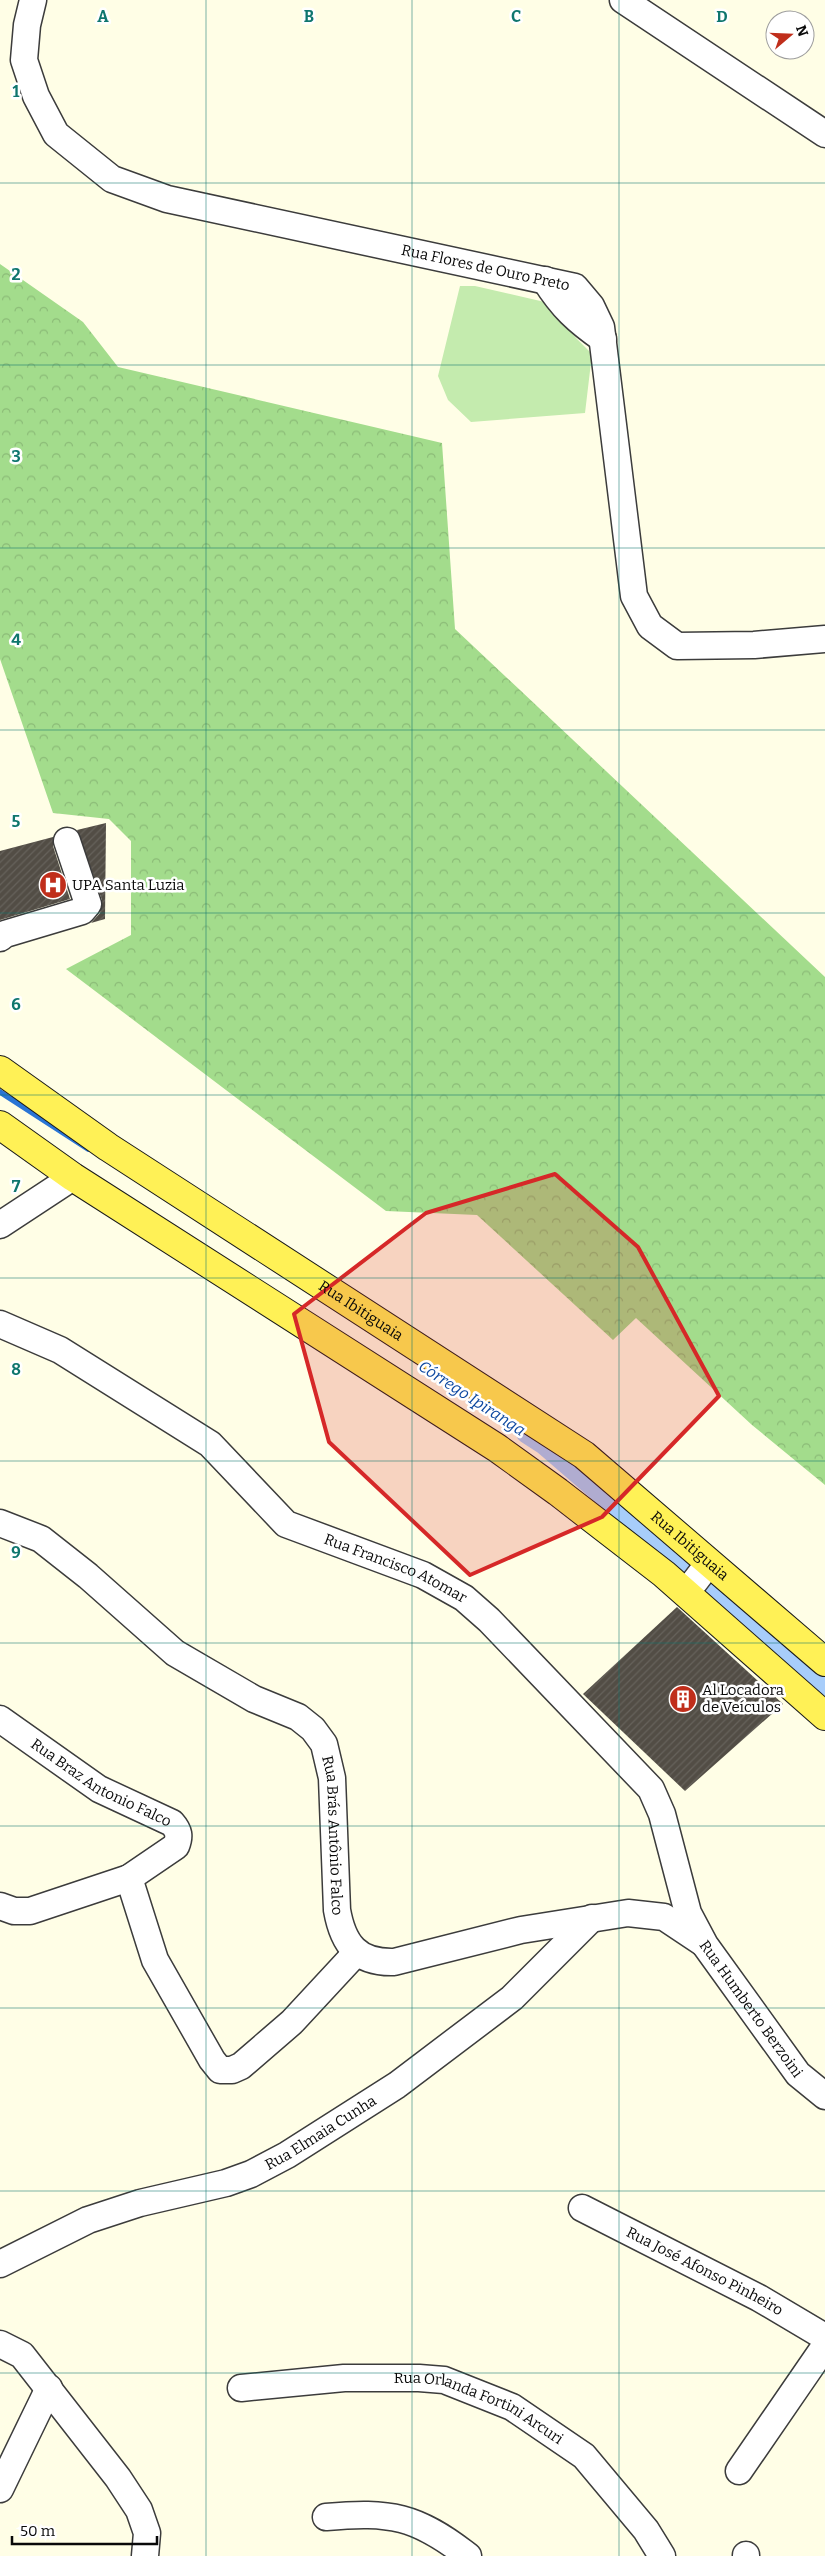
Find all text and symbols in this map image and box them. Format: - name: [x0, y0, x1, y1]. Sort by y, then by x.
- text: A: [97, 7, 109, 26]
- text: B: [304, 7, 314, 26]
- text: C: [511, 7, 521, 26]
- text: D: [716, 7, 728, 26]
- north arrow: [765, 10, 815, 60]
- text: N: [792, 23, 812, 39]
- text: 1: [13, 82, 20, 101]
- street label: Rua Flores de Ouro Preto: [400, 241, 571, 295]
- text: 2: [11, 265, 21, 284]
- text: 3: [11, 447, 21, 466]
- text: 4: [11, 630, 21, 649]
- text: 5: [12, 812, 21, 831]
- hospital icon: UPA Santa Luzia: [38, 870, 68, 900]
- place label: UPA Santa Luzia: [72, 876, 185, 894]
- text: 6: [11, 995, 21, 1014]
- text: 7: [12, 1177, 21, 1196]
- street label: Rua Ibitiguaia: [315, 1277, 407, 1345]
- water label: Córrego Ipiranga: [415, 1356, 529, 1440]
- text: 8: [11, 1360, 21, 1379]
- street label: Rua Ibitiguaia: [647, 1507, 732, 1584]
- street label: Rua Francisco Atomar: [322, 1530, 470, 1607]
- text: 9: [11, 1543, 21, 1562]
- place label: Al Locadora de Veículos: [702, 1681, 784, 1716]
- building icon: Al Locadora de Veículos: [668, 1684, 698, 1714]
- street label: Rua Braz Antonio Falco: [27, 1735, 174, 1830]
- street label: Rua Brás Antônio Falco: [318, 1754, 347, 1917]
- street label: Rua Humberto Berzoini: [696, 1937, 807, 2081]
- street label: Rua Elmaia Cunha: [262, 2092, 380, 2174]
- street label: Rua José Afonso Pinheiro: [623, 2223, 786, 2319]
- street label: Rua Orlanda Fortini Arcuri: [394, 2369, 567, 2449]
- scale bar: [12, 2514, 158, 2546]
- text: 50 m: [20, 2522, 56, 2540]

